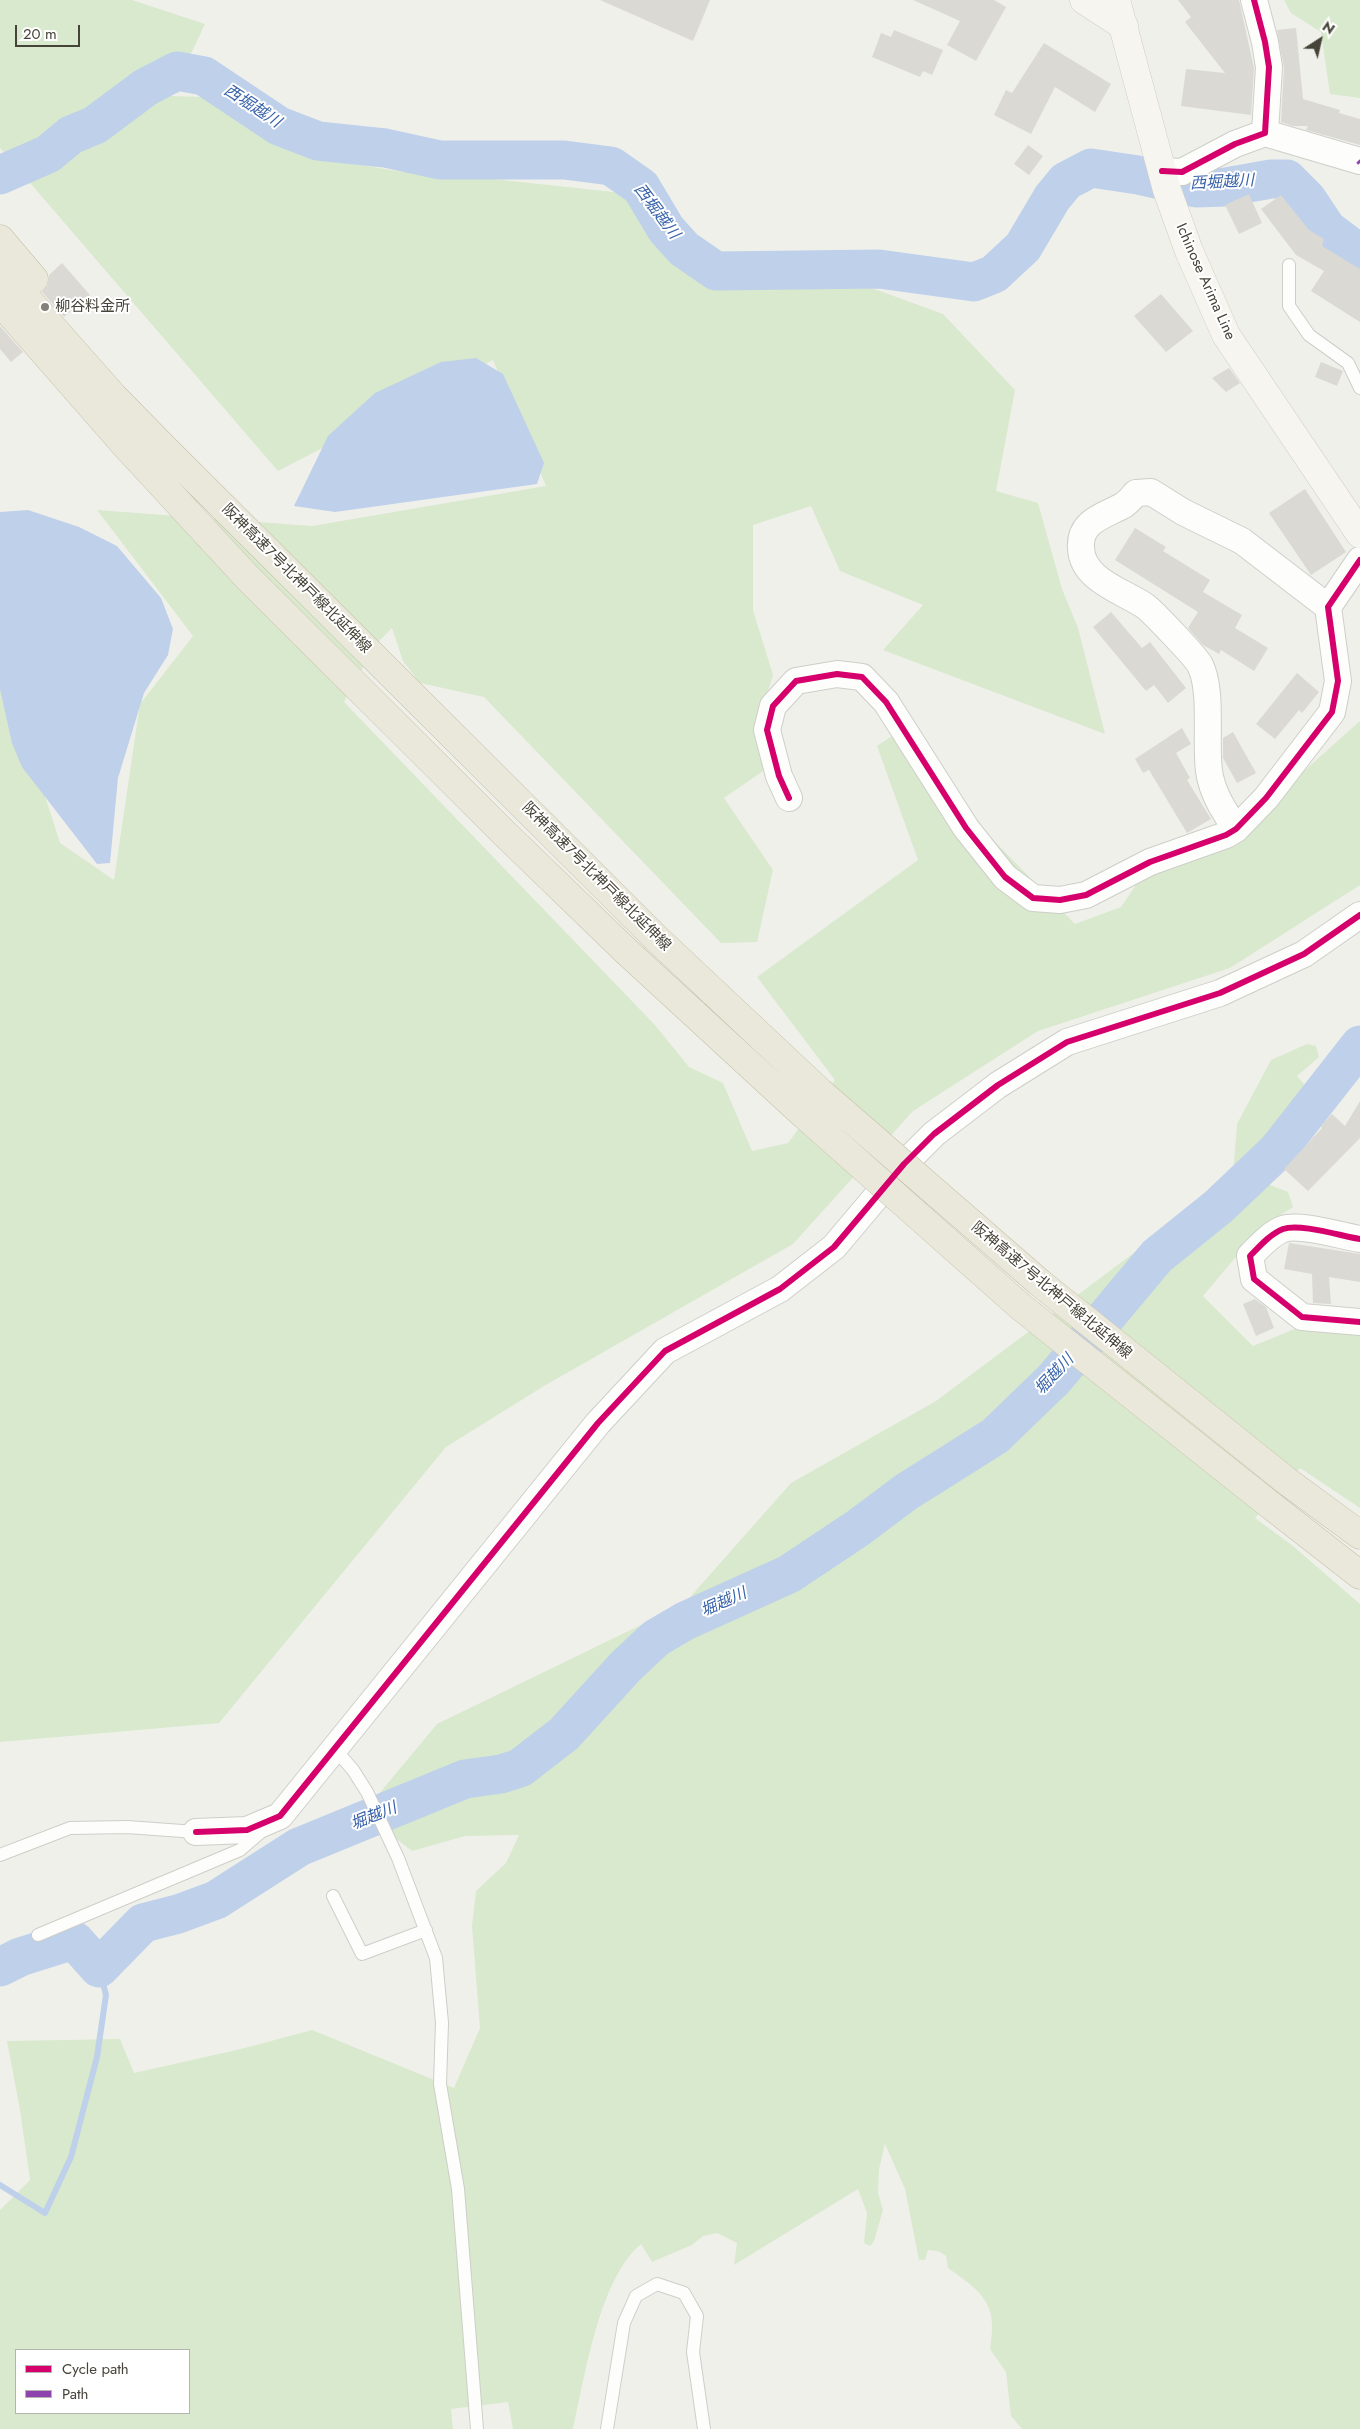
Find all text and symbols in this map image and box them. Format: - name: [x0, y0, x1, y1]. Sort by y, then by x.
- scale bar: [18, 15, 82, 47]
- north arrow: [1295, 15, 1345, 65]
- text: N: [1318, 16, 1339, 39]
- text: 20 m: [23, 23, 57, 45]
- water label: 西堀越川: [220, 82, 284, 132]
- water label: 西堀越川: [1190, 172, 1254, 194]
- water label: 西堀越川: [629, 181, 683, 243]
- street label: Ichinose Arima Line: [1171, 221, 1239, 343]
- place label: 柳谷料金所: [55, 298, 130, 316]
- marker: 柳谷料金所: [39, 301, 51, 313]
- street label: 阪神高速７号北神戸線北延伸線: [218, 501, 374, 657]
- street label: 阪神高速7号北神戸線北延伸線: [518, 799, 674, 955]
- street label: 阪神高速７号北神戸線北延伸線: [967, 1219, 1135, 1363]
- water label: 堀越川: [1032, 1351, 1078, 1399]
- water label: 堀越川: [698, 1584, 750, 1622]
- water label: 堀越川: [348, 1799, 400, 1835]
- legend: [15, 2349, 190, 2414]
- text: Cycle path: [62, 2358, 129, 2380]
- text: Path: [62, 2383, 88, 2405]

